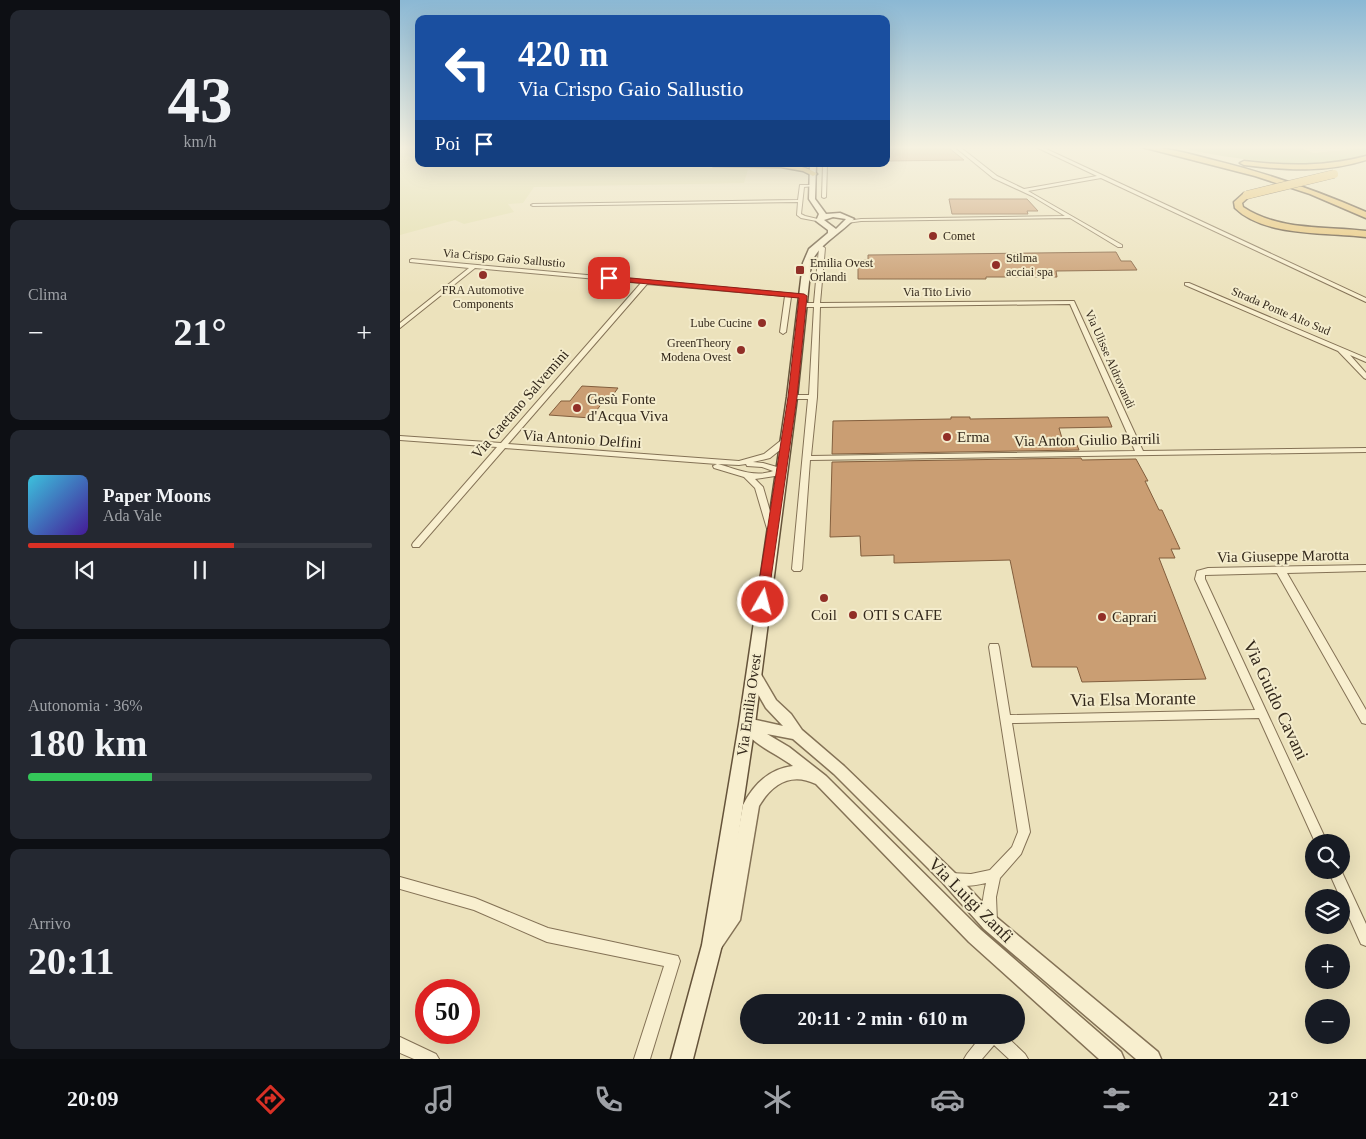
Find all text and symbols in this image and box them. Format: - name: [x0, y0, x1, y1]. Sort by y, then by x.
- icon: left: [435, 35, 500, 100]
- text: 420 m: [518, 35, 608, 74]
- text: 43: [168, 64, 233, 136]
- text: Via Crispo Gaio Sallustio: [518, 76, 743, 101]
- icon: arrive: [470, 130, 498, 158]
- text: km/h: [184, 133, 216, 150]
- text: Poi: [435, 133, 460, 154]
- place label: Comet: [943, 229, 976, 243]
- marker: Comet: [927, 230, 939, 242]
- street label: Via Crispo Gaio Sallustio: [442, 246, 566, 270]
- place label: Stilma acciai spa: [1006, 251, 1054, 279]
- place label: Emilia Ovest Orlandi: [810, 256, 874, 284]
- pin: [588, 257, 630, 299]
- marker: Stilma acciai spa: [990, 259, 1002, 271]
- icon: arrive: [595, 264, 623, 292]
- marker: Emilia Ovest Orlandi: [794, 264, 806, 276]
- marker: FRA Automotive Components: [477, 269, 489, 281]
- place label: FRA Automotive Components: [442, 283, 524, 311]
- street label: Strada Ponte Alto Sud: [1229, 284, 1333, 338]
- street label: Via Tito Livio: [903, 285, 971, 299]
- text: Clima: [28, 286, 67, 303]
- street label: Via Ulisse Aldrovandi: [1082, 307, 1138, 411]
- text: 21°: [173, 311, 227, 353]
- place label: Lube Cucine: [690, 316, 752, 330]
- text: −: [28, 317, 44, 348]
- text: +: [356, 317, 372, 348]
- marker: Lube Cucine: [756, 317, 768, 329]
- place label: GreenTheory Modena Ovest: [661, 336, 732, 364]
- marker: GreenTheory Modena Ovest: [735, 344, 747, 356]
- street label: Via Gaetano Salvemini: [468, 346, 572, 462]
- place label: Gesù Fonte d'Acqua Viva: [587, 391, 668, 424]
- marker: Gesù Fonte d'Acqua Viva: [571, 402, 583, 414]
- street label: Via Antonio Delfini: [522, 427, 642, 451]
- place label: Erma: [957, 429, 990, 445]
- marker: Erma: [941, 431, 953, 443]
- street label: Via Anton Giulio Barrili: [1014, 431, 1160, 449]
- text: Paper Moons: [103, 485, 211, 506]
- text: Ada Vale: [103, 507, 162, 524]
- street label: Via Giuseppe Marotta: [1217, 547, 1350, 565]
- icon: previous: [71, 556, 99, 584]
- icon: pause: [186, 556, 214, 584]
- icon: next: [301, 556, 329, 584]
- position arrow: [736, 575, 788, 627]
- marker: Coil: [818, 592, 830, 604]
- place label: Coil: [811, 607, 837, 623]
- place label: OTI S CAFE: [863, 607, 942, 623]
- marker: OTI S CAFE: [847, 609, 859, 621]
- place label: Caprari: [1112, 609, 1157, 625]
- marker: Caprari: [1096, 611, 1108, 623]
- street label: Via Guido Cavani: [1239, 637, 1313, 763]
- street label: Via Emilia Ovest: [734, 652, 764, 757]
- street label: Via Elsa Morante: [1070, 688, 1196, 710]
- text: Autonomia · 36%: [28, 697, 143, 714]
- text: 180 km: [28, 722, 147, 764]
- map controls: [1305, 834, 1350, 1044]
- button: search: [1305, 834, 1350, 879]
- street label: Via Luigi Zanfi: [924, 853, 1018, 947]
- button: layers: [1305, 889, 1350, 934]
- text: Arrivo: [28, 915, 71, 932]
- text: 20:11: [28, 940, 115, 982]
- button: +: [1305, 944, 1350, 989]
- speed limit sign: 50: [415, 979, 480, 1044]
- button: −: [1305, 999, 1350, 1044]
- text: 20:11 · 2 min · 610 m: [798, 1008, 967, 1029]
- icon: directions: [253, 1082, 288, 1117]
- icon: music: [422, 1082, 457, 1117]
- icon: phone: [591, 1082, 626, 1117]
- icon: climate: [760, 1082, 795, 1117]
- icon: car: [930, 1082, 965, 1117]
- icon: filters: [1099, 1082, 1134, 1117]
- text: 20:09: [67, 1086, 118, 1111]
- text: 21°: [1268, 1086, 1299, 1111]

